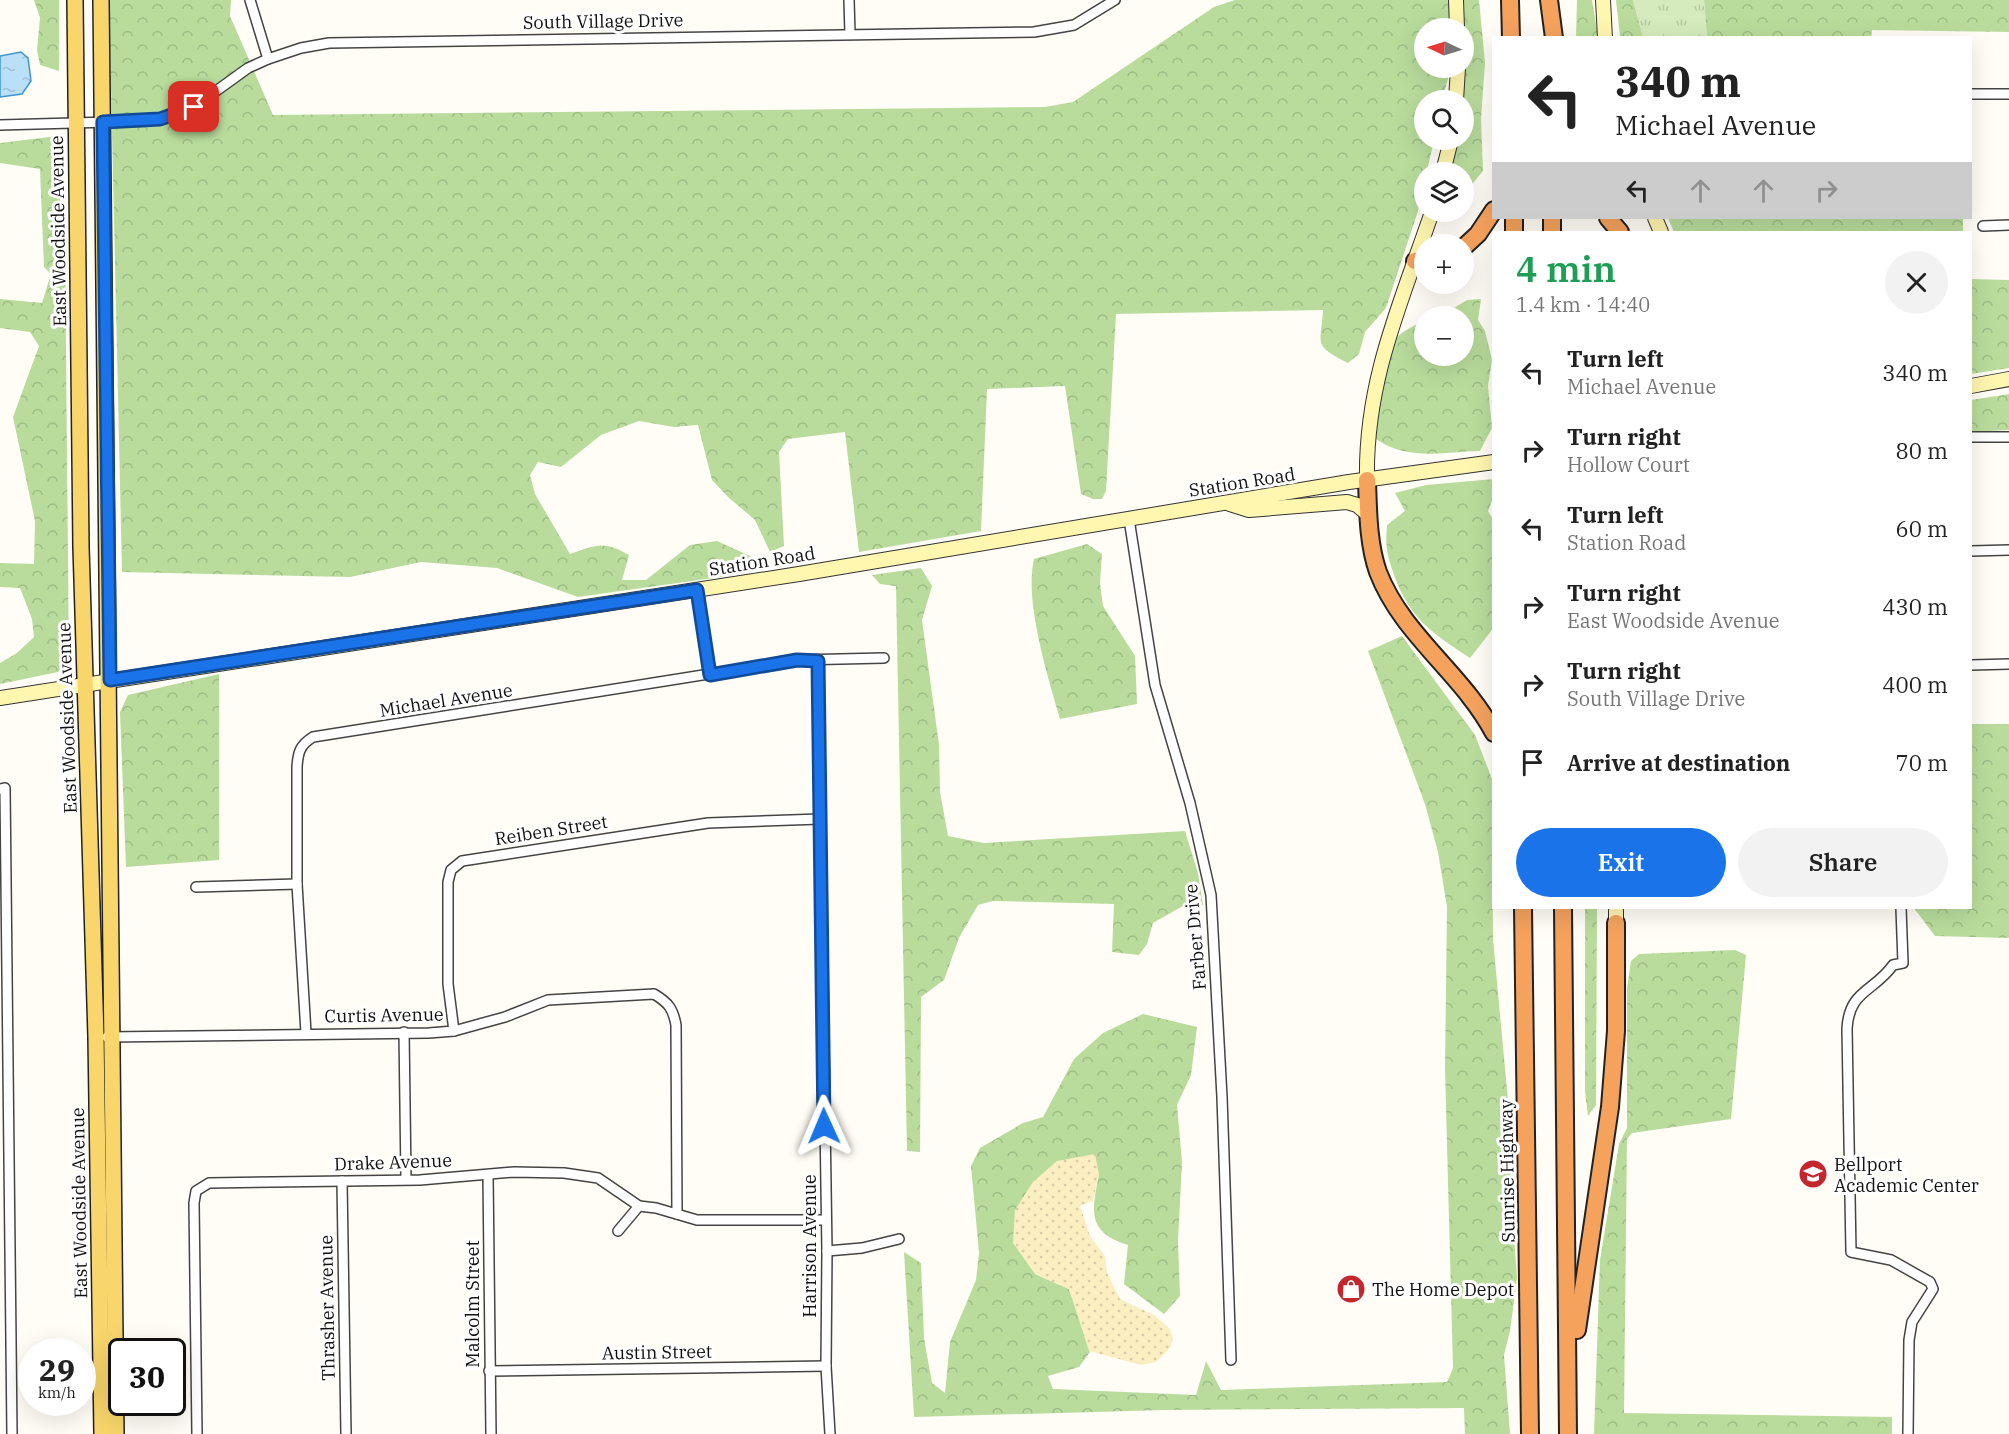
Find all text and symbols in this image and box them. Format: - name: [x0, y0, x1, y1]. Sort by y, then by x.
- street label: South Village Drive: [523, 8, 683, 34]
- north arrow: [1414, 18, 1474, 78]
- map controls: [1414, 18, 1474, 366]
- text: 340 m: [1615, 54, 1741, 109]
- icon: left: [1516, 60, 1594, 138]
- pin: [168, 81, 219, 132]
- icon: arrive: [177, 90, 210, 123]
- button: search: [1414, 90, 1474, 150]
- text: Michael Avenue: [1615, 107, 1816, 142]
- street label: East Woodside Avenue: [45, 135, 71, 327]
- button: layers: [1414, 162, 1474, 222]
- icon: left: [1621, 174, 1654, 207]
- icon: ahead: [1684, 174, 1717, 207]
- icon: ahead: [1747, 174, 1780, 207]
- icon: right: [1810, 174, 1843, 207]
- button: +: [1414, 234, 1474, 294]
- text: 4 min: [1516, 245, 1616, 292]
- button: close: [1885, 251, 1948, 314]
- text: 1.4 km · 14:40: [1516, 291, 1650, 318]
- button: −: [1414, 306, 1474, 366]
- text: Turn left: [1567, 344, 1663, 373]
- icon: left: [1516, 356, 1549, 389]
- text: 340 m: [1882, 358, 1948, 387]
- text: Michael Avenue: [1567, 373, 1716, 400]
- text: Turn right: [1567, 422, 1681, 451]
- icon: right: [1516, 434, 1549, 467]
- text: 80 m: [1896, 436, 1948, 465]
- text: Hollow Court: [1567, 451, 1690, 478]
- street label: Station Road: [1187, 462, 1297, 502]
- text: Turn left: [1567, 500, 1663, 529]
- icon: left: [1516, 512, 1549, 545]
- text: 60 m: [1896, 514, 1948, 543]
- text: Station Road: [1567, 529, 1686, 556]
- street label: Station Road: [707, 541, 817, 581]
- text: Turn right: [1567, 578, 1681, 607]
- icon: right: [1516, 590, 1549, 623]
- text: 430 m: [1882, 592, 1948, 621]
- text: East Woodside Avenue: [1567, 607, 1780, 634]
- street label: East Woodside Avenue: [52, 622, 82, 814]
- text: Turn right: [1567, 656, 1681, 685]
- icon: right: [1516, 668, 1549, 701]
- text: 400 m: [1882, 670, 1948, 699]
- street label: Michael Avenue: [378, 678, 514, 722]
- text: South Village Drive: [1567, 685, 1745, 712]
- icon: arrive: [1516, 746, 1549, 779]
- text: Arrive at destination: [1567, 748, 1790, 777]
- text: 70 m: [1896, 748, 1948, 777]
- street label: Reiben Street: [493, 810, 609, 850]
- button: Exit: [1516, 828, 1726, 897]
- button: Share: [1738, 828, 1948, 897]
- street label: Farber Drive: [1179, 883, 1211, 991]
- street label: Curtis Avenue: [324, 1002, 444, 1028]
- position arrow: [792, 1094, 856, 1158]
- street label: Sunrise Highway: [1494, 1099, 1520, 1243]
- street label: East Woodside Avenue: [66, 1107, 92, 1299]
- street label: Drake Avenue: [334, 1148, 452, 1176]
- place label: Bellport Academic Center: [1834, 1153, 1979, 1197]
- school or university icon: Bellport Academic Center: [1797, 1158, 1829, 1190]
- street label: Harrison Avenue: [798, 1174, 821, 1318]
- street label: Thrasher Avenue: [314, 1235, 340, 1381]
- street label: Malcolm Street: [461, 1240, 484, 1368]
- shop icon: The Home Depot: [1335, 1273, 1367, 1305]
- place label: The Home Depot: [1372, 1278, 1514, 1301]
- speed limit sign: 30: [108, 1338, 186, 1416]
- street label: Austin Street: [602, 1340, 712, 1364]
- text: 29: [39, 1350, 75, 1389]
- text: km/h: [38, 1383, 76, 1402]

